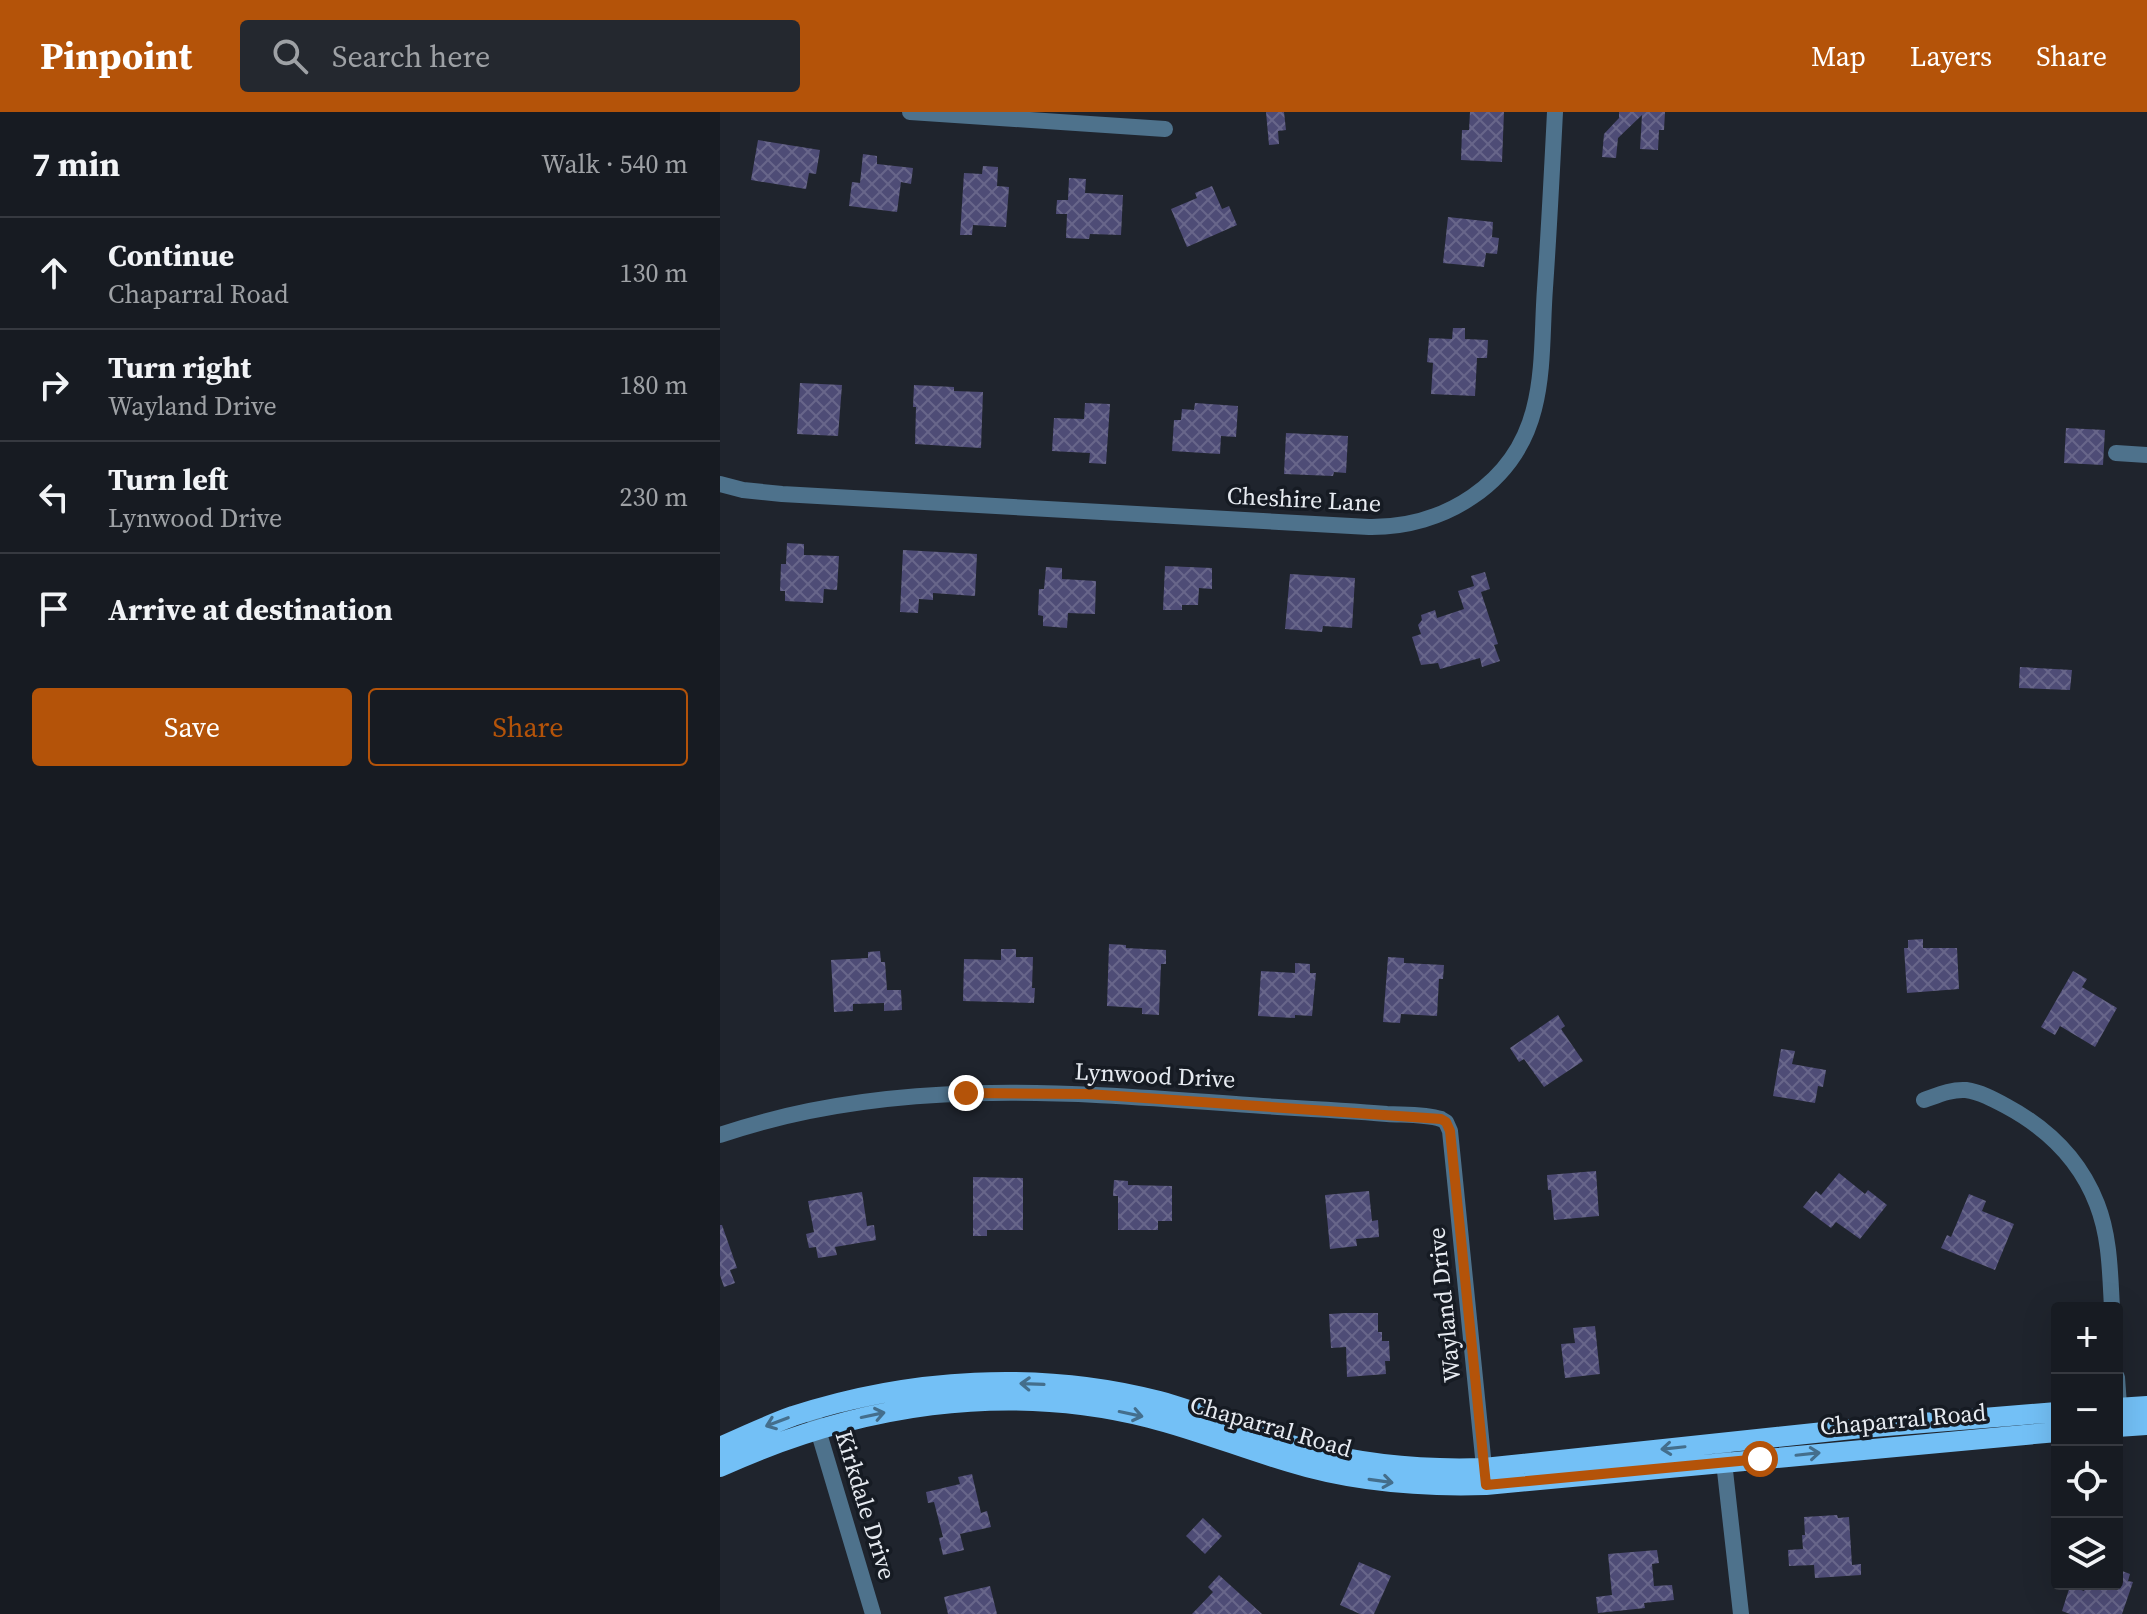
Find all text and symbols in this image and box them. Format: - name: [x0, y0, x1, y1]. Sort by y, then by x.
- search box: [240, 20, 800, 92]
- text: Pinpoint: [40, 30, 192, 82]
- icon: search: [268, 34, 312, 78]
- text: Search here: [332, 36, 490, 77]
- text: Map: [1811, 37, 1866, 75]
- text: Layers: [1910, 37, 1992, 75]
- text: Share: [2036, 37, 2107, 75]
- text: 7 min: [32, 141, 120, 187]
- text: Walk · 540 m: [541, 146, 688, 182]
- text: Continue: [108, 235, 234, 276]
- icon: ahead: [32, 251, 76, 295]
- text: 130 m: [620, 255, 688, 291]
- text: Chaparral Road: [108, 276, 289, 312]
- text: Turn right: [108, 347, 251, 388]
- icon: right: [32, 363, 76, 407]
- text: 180 m: [620, 367, 688, 403]
- text: Wayland Drive: [108, 388, 277, 424]
- text: Turn left: [108, 459, 228, 500]
- icon: left: [32, 475, 76, 519]
- street label: Cheshire Lane: [1226, 478, 1382, 520]
- text: 230 m: [620, 479, 688, 515]
- text: Lynwood Drive: [108, 500, 282, 536]
- icon: arrive: [32, 587, 76, 631]
- text: Arrive at destination: [108, 589, 393, 630]
- button: Save: [32, 688, 352, 766]
- button: Share: [368, 688, 688, 766]
- street label: Lynwood Drive: [1074, 1054, 1236, 1096]
- route end: [948, 1075, 984, 1111]
- street label: Wayland Drive: [1419, 1226, 1469, 1384]
- map controls: [2051, 1302, 2123, 1590]
- button: +: [2051, 1302, 2123, 1374]
- button: −: [2051, 1374, 2123, 1446]
- one-way arrow: [1019, 1376, 1046, 1391]
- street label: Chaparral Road: [1186, 1387, 1356, 1465]
- street label: Chaparral Road: [1818, 1395, 1988, 1443]
- one-way arrow: [859, 1406, 885, 1421]
- one-way arrow: [1118, 1407, 1143, 1422]
- one-way arrow: [765, 1416, 790, 1430]
- street label: Kirkdale Drive: [828, 1426, 904, 1584]
- one-way arrow: [1660, 1441, 1687, 1456]
- route start: [1742, 1441, 1778, 1477]
- button: locate: [2051, 1446, 2123, 1518]
- one-way arrow: [1794, 1447, 1821, 1462]
- one-way arrow: [1367, 1474, 1394, 1489]
- button: layers: [2051, 1518, 2123, 1590]

